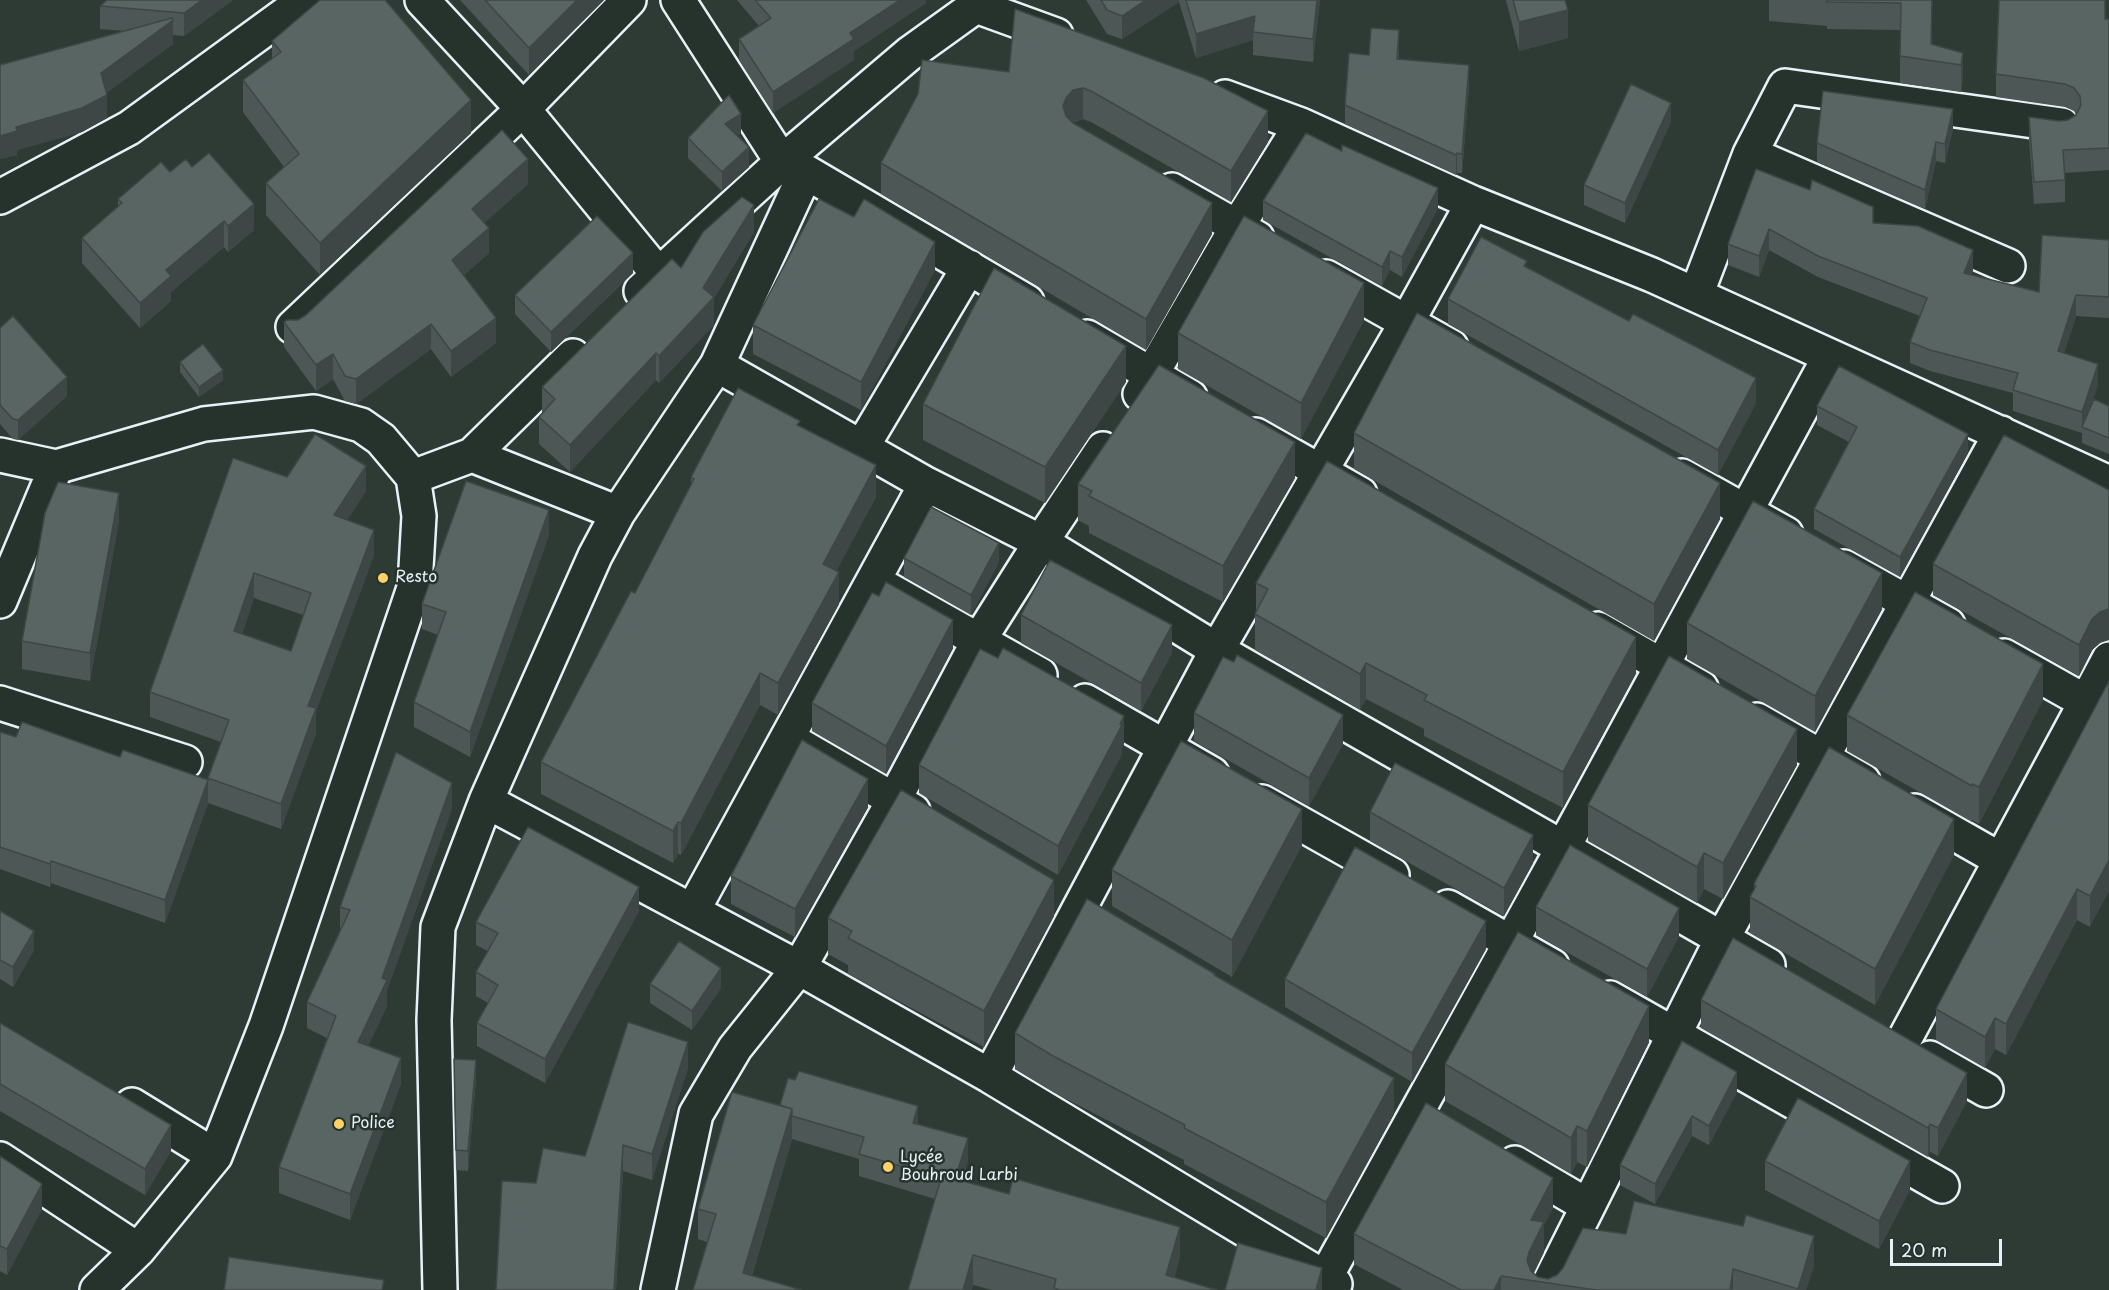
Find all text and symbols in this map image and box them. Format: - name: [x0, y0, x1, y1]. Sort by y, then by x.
- place label: Resto: [395, 568, 437, 588]
- marker: Resto: [376, 571, 390, 585]
- place label: Police: [351, 1114, 395, 1134]
- marker: Police: [332, 1117, 346, 1131]
- place label: Lycée Bouhroud Larbi: [900, 1148, 1018, 1186]
- marker: Lycée Bouhroud Larbi: [881, 1160, 895, 1174]
- scale bar: [1893, 1227, 2006, 1265]
- text: 20 m: [1901, 1236, 1947, 1263]

